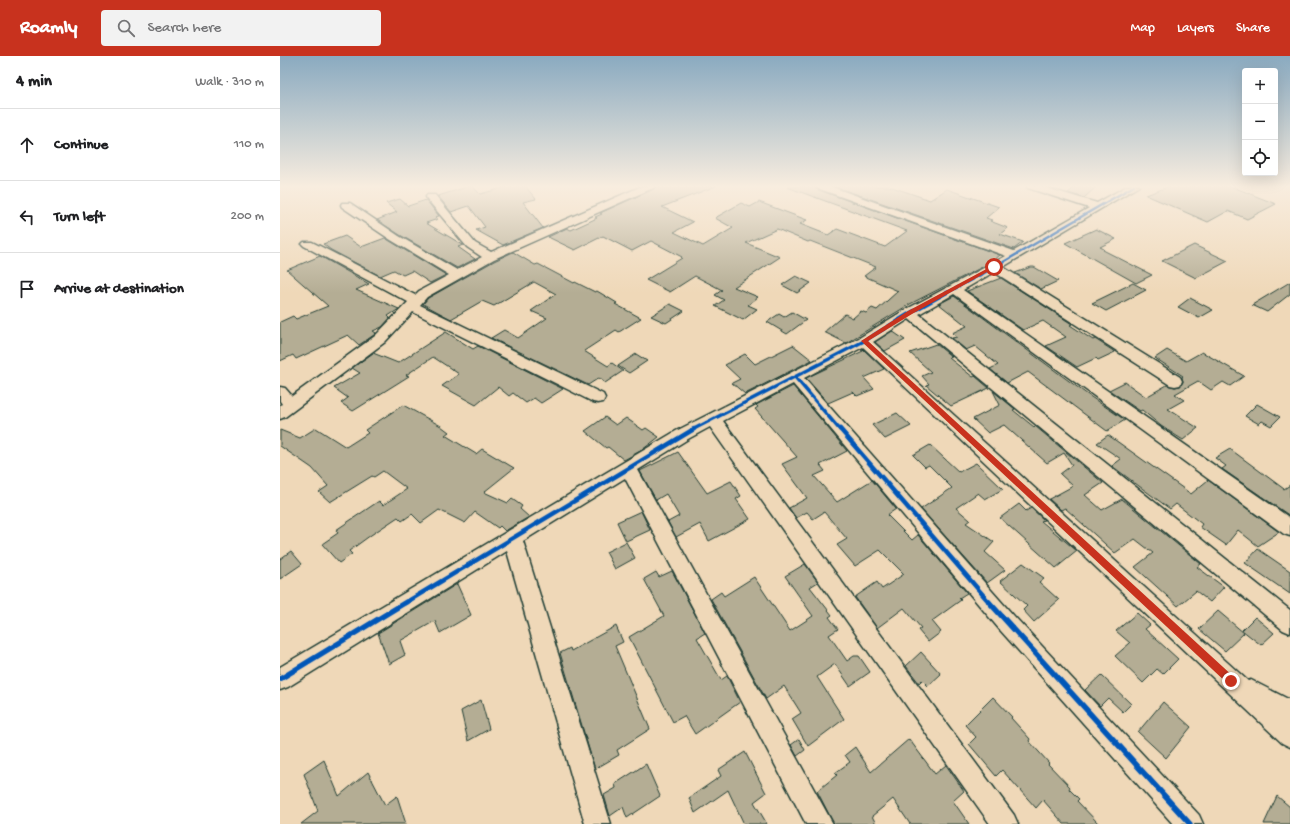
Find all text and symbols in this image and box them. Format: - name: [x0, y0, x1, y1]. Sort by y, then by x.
- search box: [101, 10, 381, 46]
- text: Roamly: [20, 17, 77, 40]
- icon: search: [115, 17, 137, 39]
- text: Search here: [147, 19, 221, 37]
- text: Map: [1131, 20, 1155, 37]
- text: Layers: [1177, 20, 1214, 37]
- text: Share: [1236, 20, 1270, 37]
- map controls: [1242, 68, 1278, 176]
- button: +: [1242, 68, 1278, 104]
- text: 4 min: [16, 72, 52, 92]
- text: Walk · 310 m: [195, 75, 264, 90]
- button: −: [1242, 104, 1278, 140]
- icon: ahead: [16, 134, 38, 156]
- text: Continue: [54, 136, 108, 154]
- text: 110 m: [234, 137, 264, 152]
- button: locate: [1242, 140, 1278, 176]
- icon: left: [16, 206, 38, 228]
- text: Turn left: [54, 208, 105, 226]
- text: 200 m: [231, 209, 264, 224]
- route start: [985, 258, 1003, 276]
- icon: arrive: [16, 278, 38, 300]
- text: Arrive at destination: [54, 280, 184, 298]
- route end: [1222, 672, 1240, 690]

